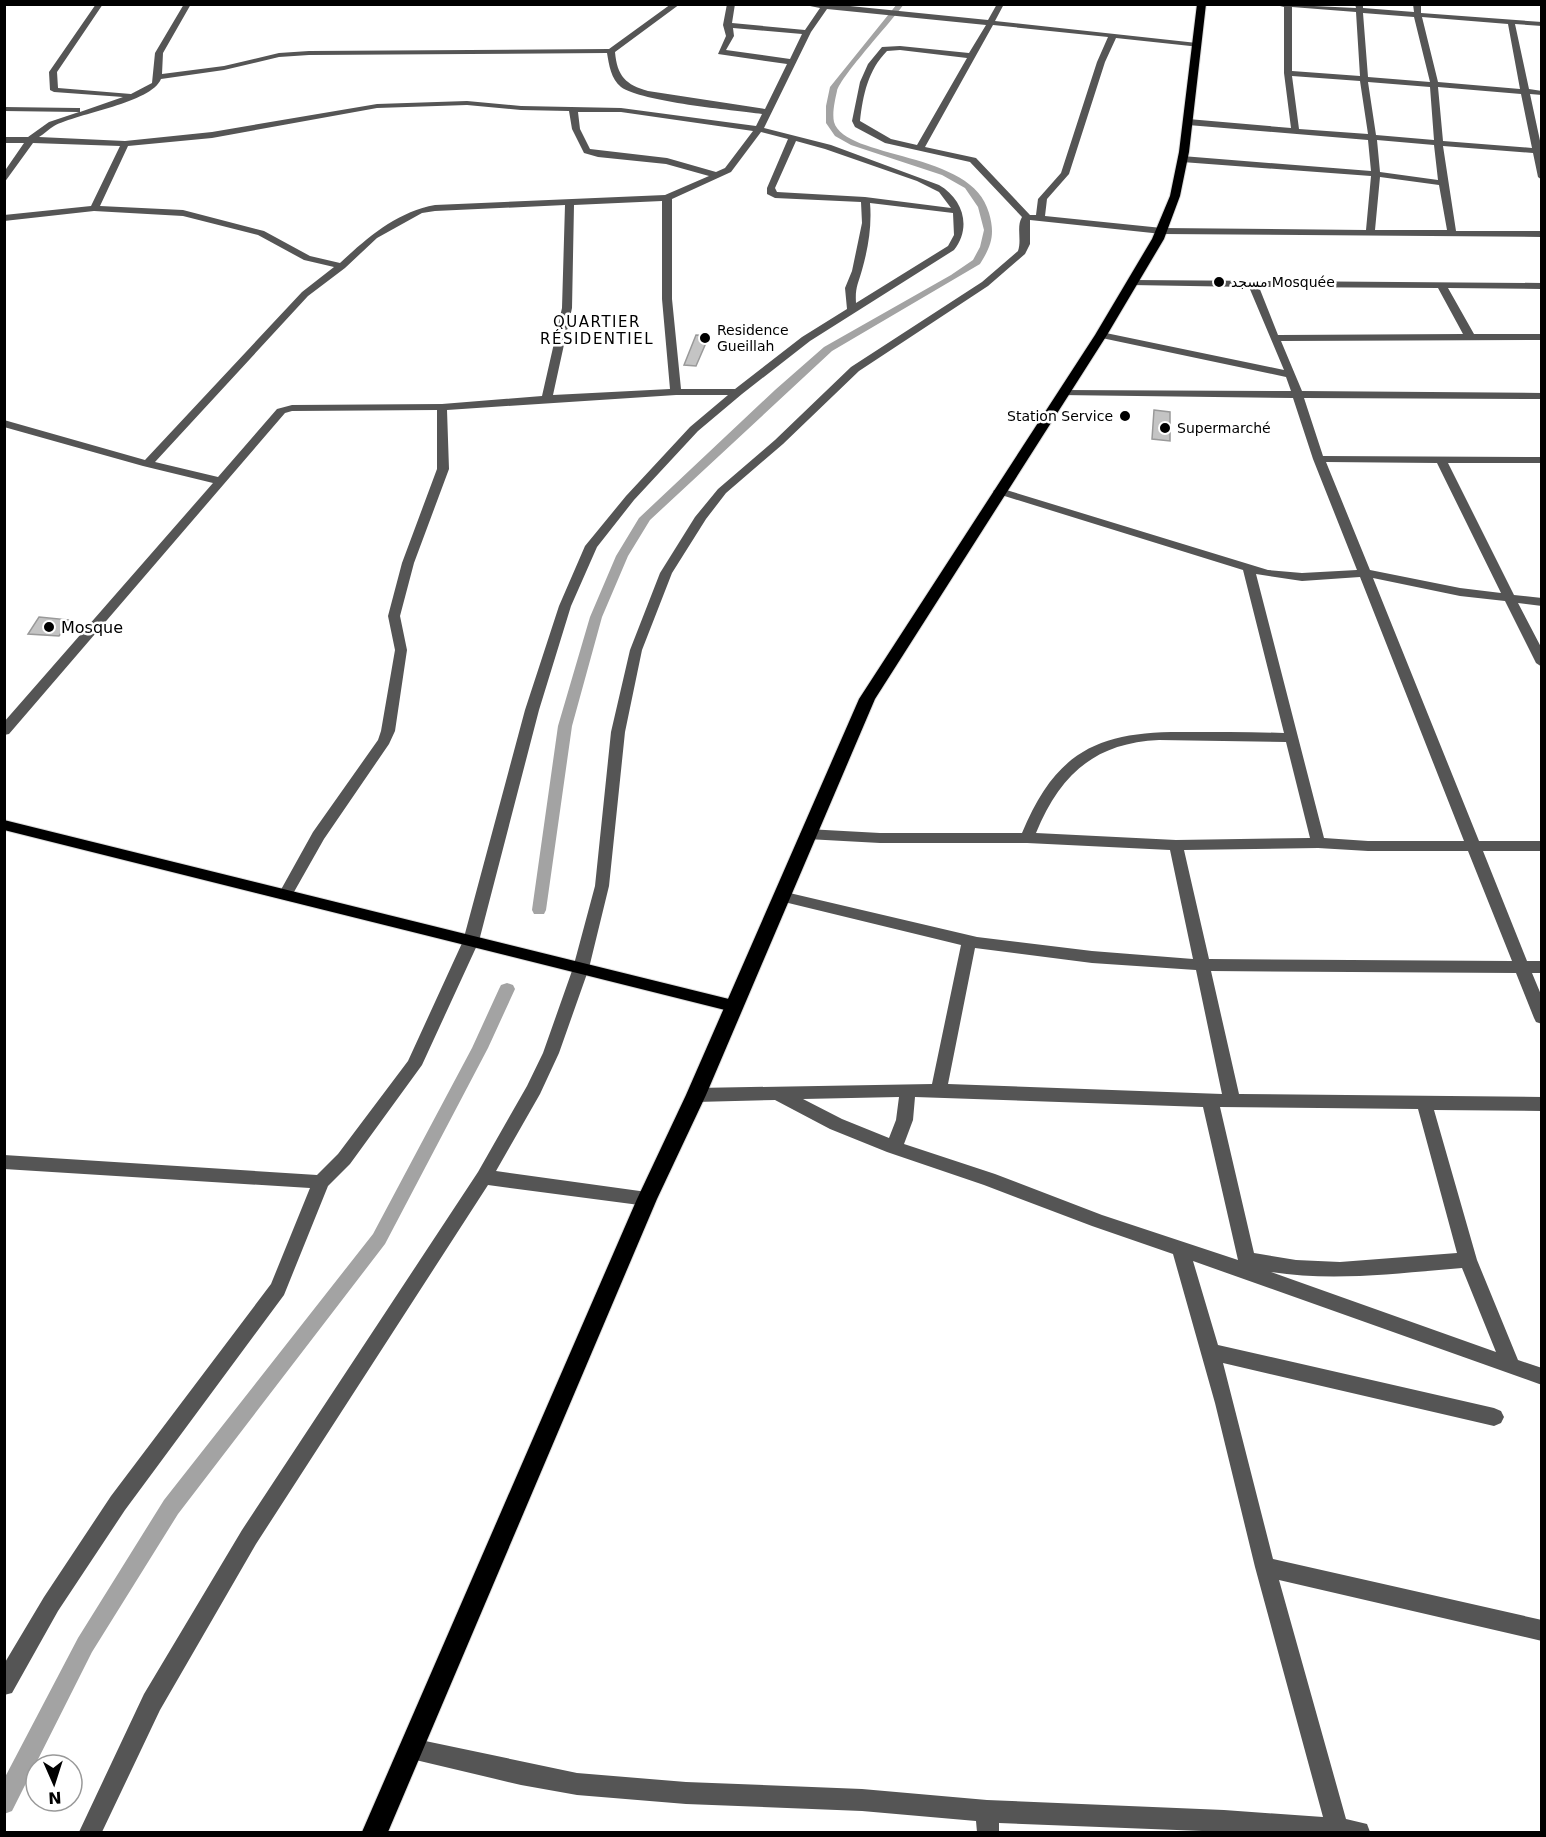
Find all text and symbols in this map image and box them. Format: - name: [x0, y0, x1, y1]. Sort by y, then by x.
- place label: مسجد Mosquée: [1231, 274, 1335, 290]
- marker: مسجد Mosquée: [1212, 275, 1226, 289]
- district label: QUARTIER RÉSIDENTIEL: [540, 313, 654, 348]
- place label: Residence Gueillah: [717, 322, 789, 354]
- marker: Residence Gueillah: [698, 331, 712, 345]
- place label: Station Service: [1007, 408, 1113, 424]
- marker: Station Service: [1118, 409, 1132, 423]
- place label: Supermarché: [1177, 420, 1271, 436]
- marker: Supermarché: [1158, 421, 1172, 435]
- place label: Mosque: [61, 618, 123, 637]
- marker: Mosque: [42, 620, 56, 634]
- north arrow: [24, 1753, 84, 1813]
- text: N: [48, 1788, 62, 1807]

